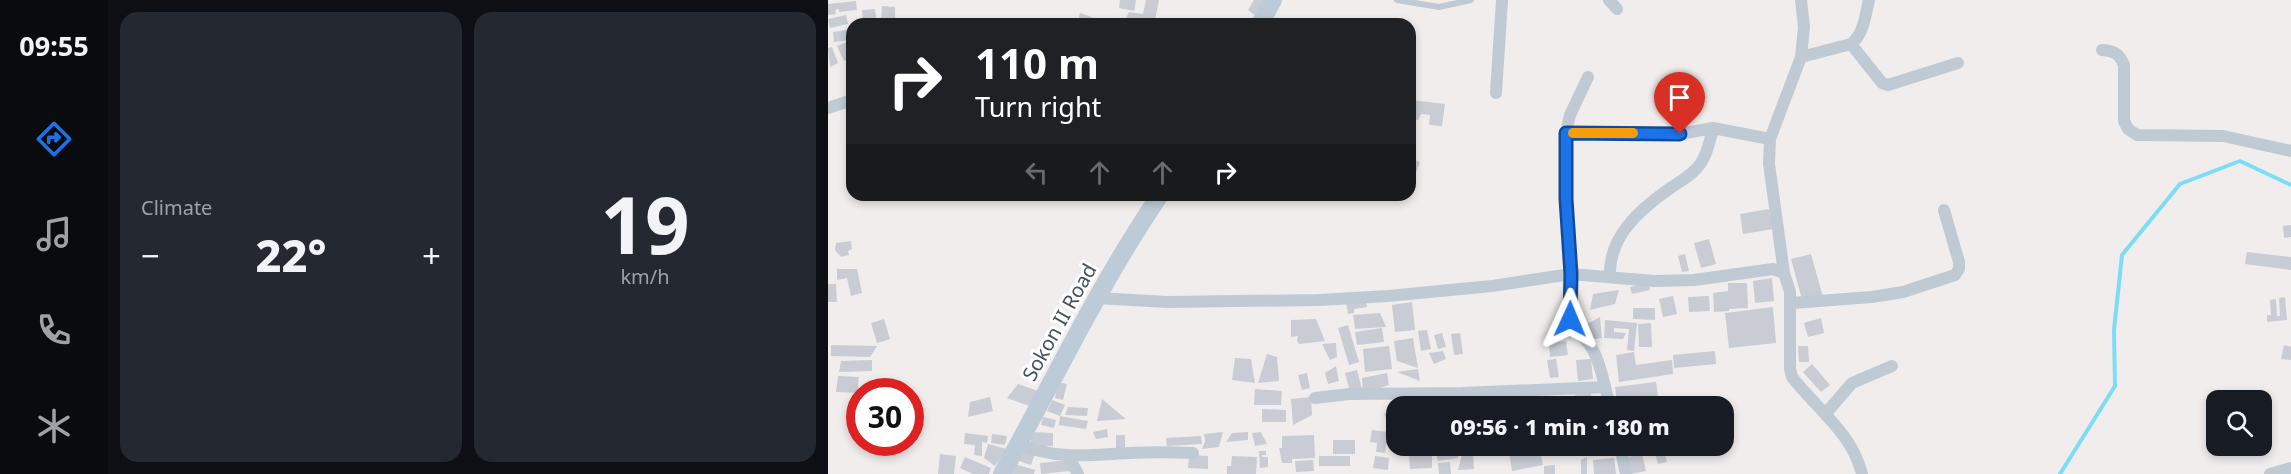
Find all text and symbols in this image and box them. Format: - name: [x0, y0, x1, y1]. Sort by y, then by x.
- text: 09:55: [19, 27, 89, 64]
- text: 110 m: [975, 34, 1099, 91]
- icon: right: [876, 42, 954, 120]
- pin: [1654, 72, 1705, 134]
- icon: arrive: [1663, 81, 1696, 114]
- text: Turn right: [975, 88, 1101, 125]
- icon: directions: [33, 118, 75, 160]
- icon: left: [1020, 156, 1053, 189]
- icon: ahead: [1083, 156, 1116, 189]
- icon: ahead: [1146, 156, 1179, 189]
- icon: right: [1209, 156, 1242, 189]
- text: 19: [600, 171, 690, 277]
- text: Climate: [141, 194, 212, 221]
- icon: music: [33, 213, 75, 255]
- text: 22°: [255, 224, 327, 285]
- text: −: [141, 233, 160, 278]
- text: +: [422, 233, 441, 278]
- street label: Sokon II Road: [1016, 258, 1102, 386]
- text: km/h: [620, 263, 670, 290]
- position arrow: [1538, 287, 1602, 351]
- icon: phone: [33, 309, 75, 351]
- speed limit sign: 30: [846, 378, 924, 456]
- map controls: [2206, 390, 2272, 456]
- button: search: [2206, 390, 2272, 456]
- icon: climate: [33, 405, 75, 447]
- text: 09:56 · 1 min · 180 m: [1450, 411, 1670, 441]

